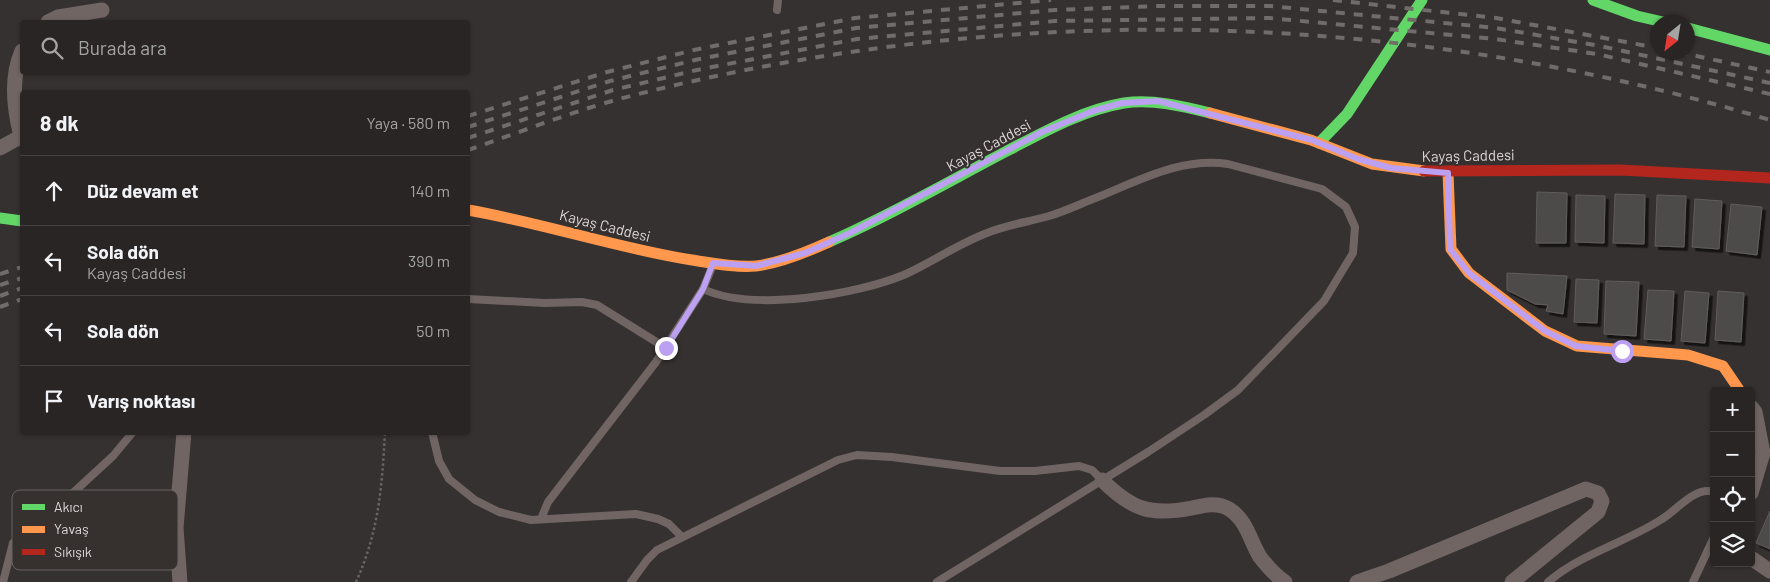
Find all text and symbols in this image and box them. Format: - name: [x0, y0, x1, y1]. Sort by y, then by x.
- north arrow: [1650, 15, 1695, 60]
- search box: [20, 20, 470, 75]
- icon: search: [38, 34, 66, 62]
- text: Burada ara: [78, 36, 167, 59]
- text: 8 dk: [40, 110, 79, 135]
- text: Yaya · 580 m: [366, 113, 450, 132]
- street label: Kayaş Caddesi: [943, 115, 1033, 175]
- street label: Kayaş Caddesi: [1421, 145, 1515, 165]
- icon: ahead: [40, 177, 68, 205]
- text: Düz devam et: [87, 179, 199, 202]
- text: 140 m: [410, 181, 450, 200]
- street label: Kayaş Caddesi: [558, 205, 652, 245]
- text: Sola dön: [87, 240, 159, 263]
- icon: left: [40, 247, 68, 275]
- text: 390 m: [408, 251, 450, 270]
- text: Kayaş Caddesi: [87, 263, 186, 282]
- icon: left: [40, 317, 68, 345]
- text: Sola dön: [87, 319, 159, 342]
- text: 50 m: [416, 321, 450, 340]
- route end: [655, 337, 678, 360]
- route start: [1611, 340, 1634, 363]
- icon: arrive: [40, 387, 68, 415]
- map controls: [1710, 387, 1755, 567]
- button: +: [1710, 387, 1755, 432]
- text: Varış noktası: [87, 389, 195, 412]
- button: −: [1710, 432, 1755, 477]
- button: locate: [1710, 477, 1755, 522]
- legend: [12, 490, 178, 570]
- text: Akıcı: [54, 498, 83, 515]
- text: Yavaş: [54, 520, 89, 537]
- button: layers: [1710, 522, 1755, 567]
- text: Sıkışık: [54, 543, 92, 560]

